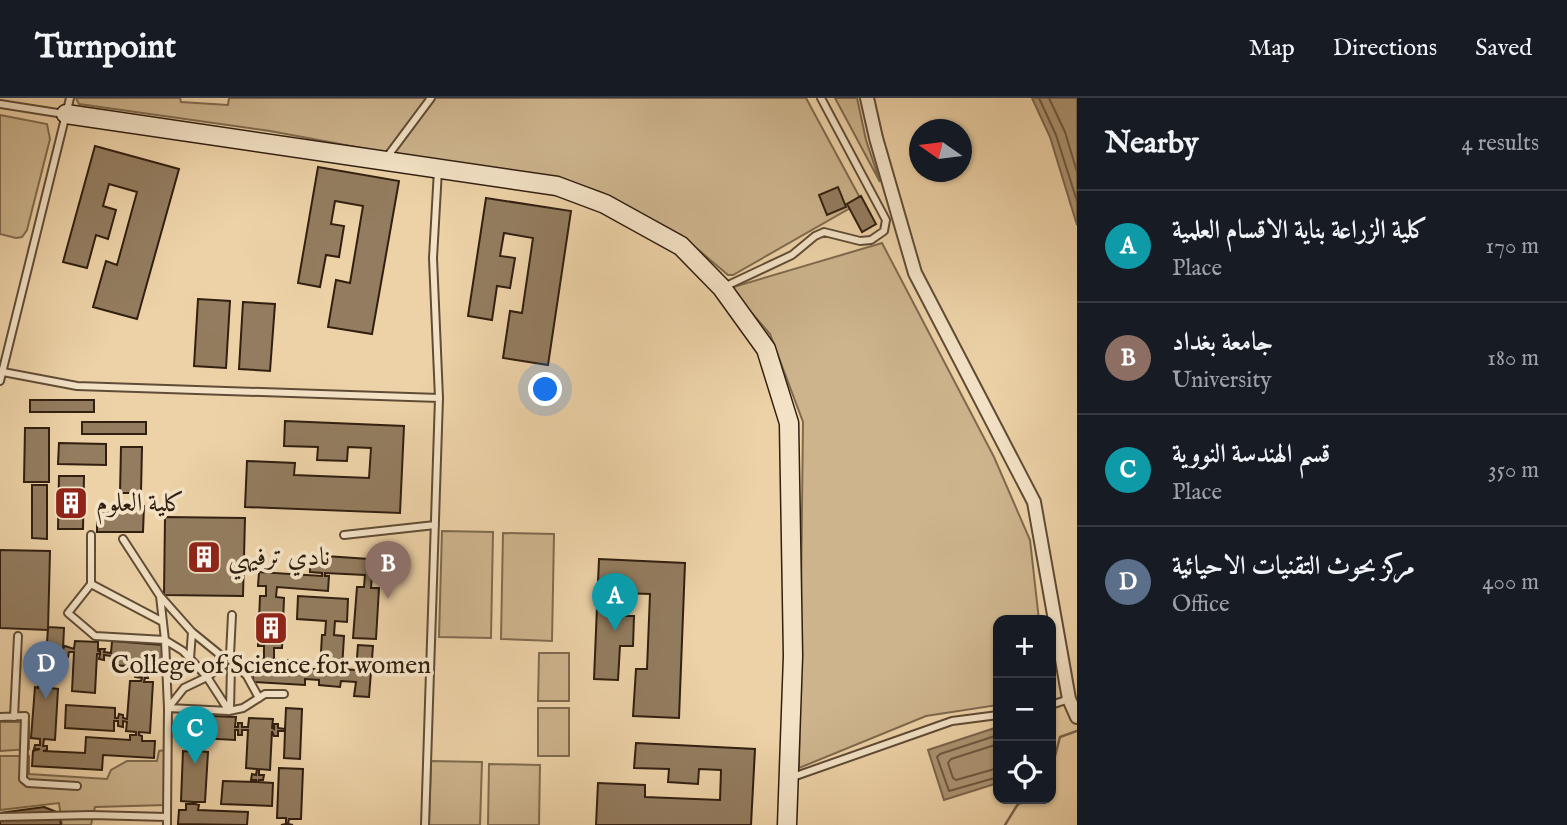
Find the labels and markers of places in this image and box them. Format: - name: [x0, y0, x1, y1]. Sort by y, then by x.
- building icon: كلية العلوم: [52, 484, 90, 522]
- place label: كلية العلوم: [96, 487, 184, 525]
- building icon: نادي ترفيهي: [185, 538, 223, 576]
- place label: نادي ترفيهي: [228, 541, 330, 580]
- pin: B: [365, 541, 411, 599]
- pin: A: [592, 573, 638, 631]
- building icon: College of Science for women: [252, 609, 290, 647]
- pin: D: [23, 641, 69, 699]
- place label: College of Science for women: [111, 649, 431, 682]
- pin: C: [172, 706, 218, 764]

